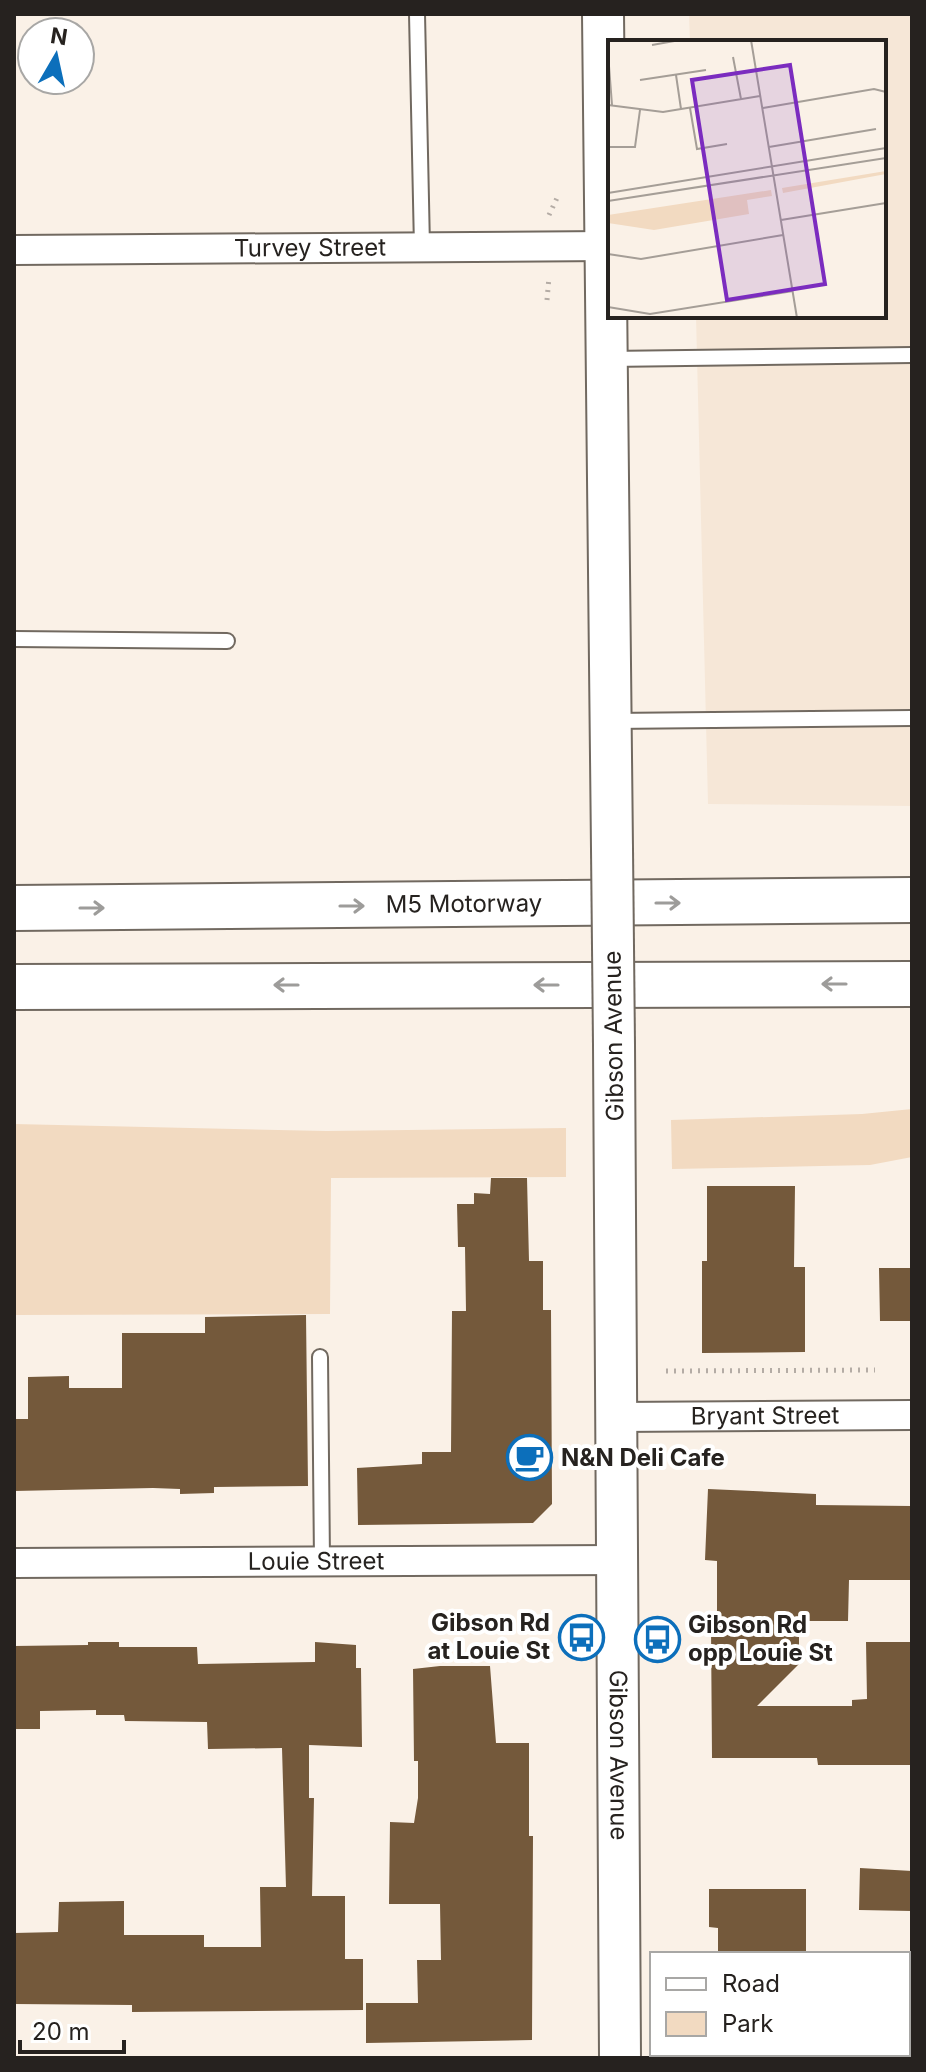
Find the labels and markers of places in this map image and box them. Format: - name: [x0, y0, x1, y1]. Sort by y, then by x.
- cafe icon: N&N Deli Cafe: [506, 1434, 554, 1482]
- place label: N&N Deli Cafe: [561, 1443, 725, 1472]
- place label: Gibson Rd at Louie St: [427, 1608, 550, 1665]
- place label: Gibson Rd opp Louie St: [688, 1610, 833, 1667]
- bus stop icon: Gibson Rd at Louie St: [557, 1613, 605, 1661]
- bus stop icon: Gibson Rd opp Louie St: [633, 1615, 681, 1663]

